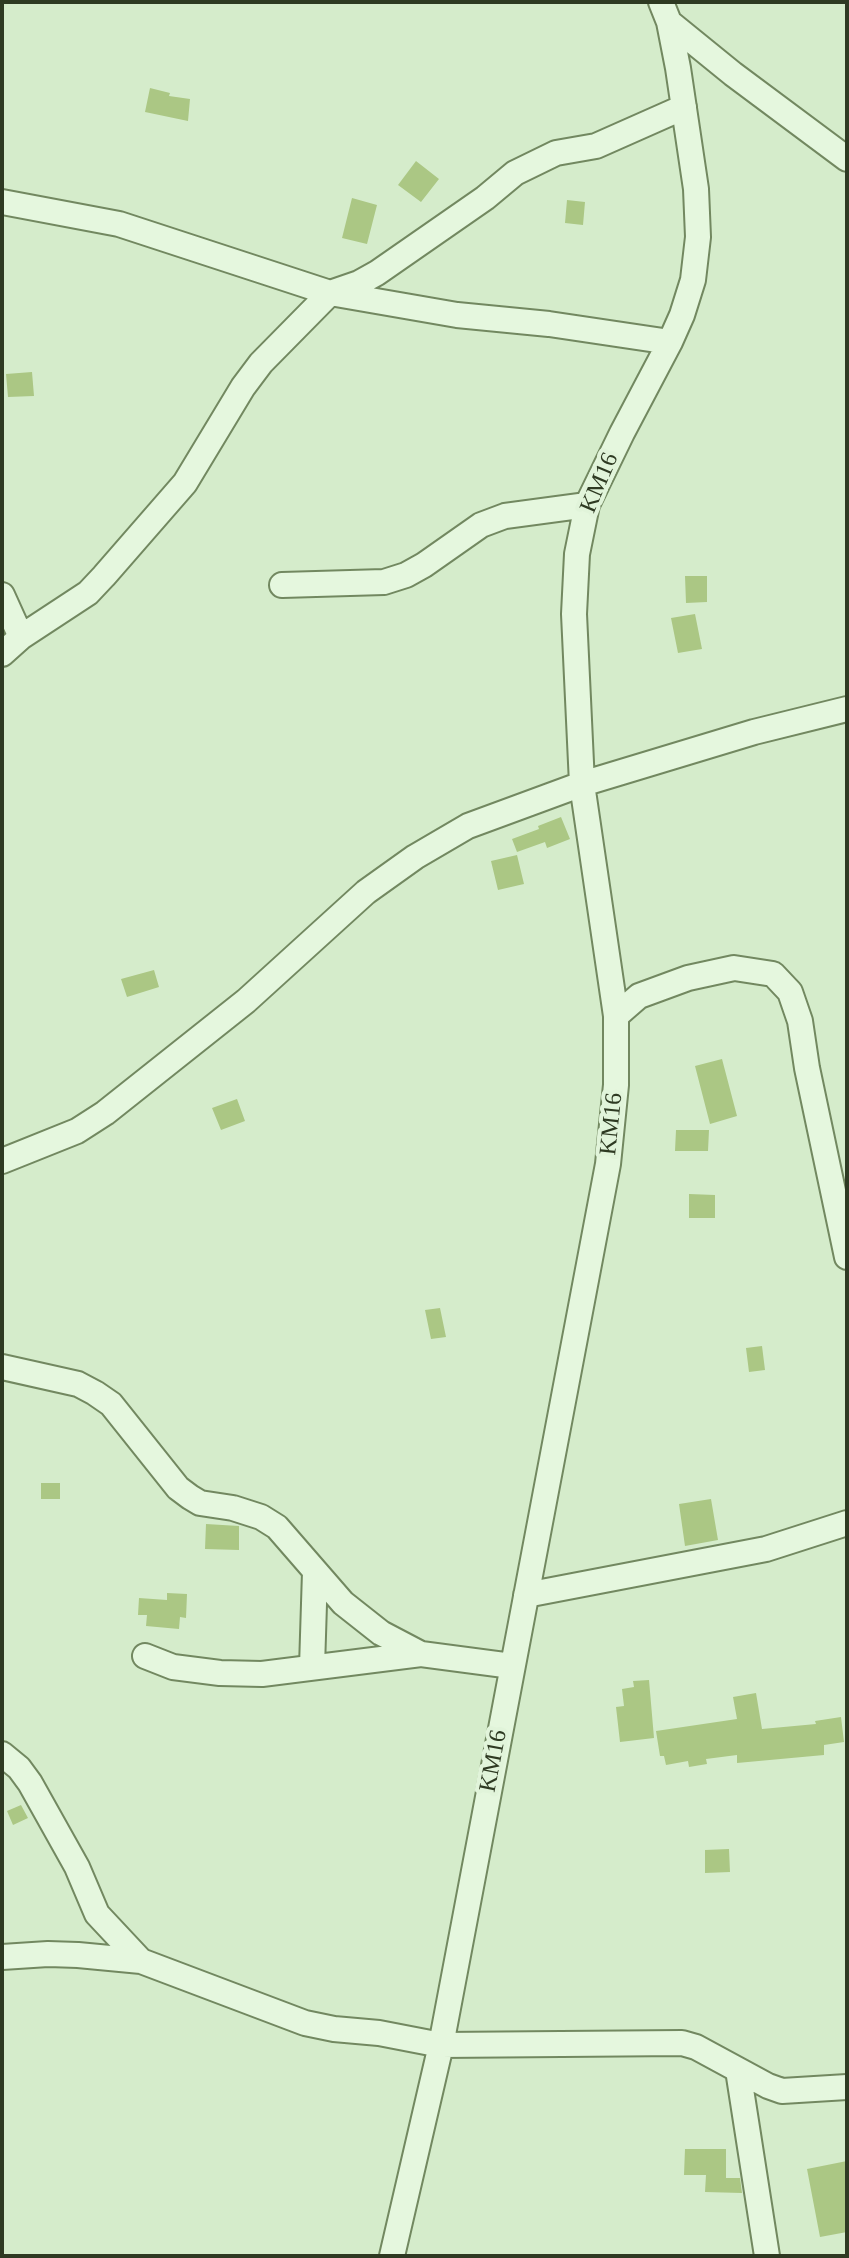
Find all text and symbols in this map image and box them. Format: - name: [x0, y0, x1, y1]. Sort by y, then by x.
- street label: KM16: [575, 449, 625, 517]
- street label: KM16: [594, 1091, 630, 1157]
- street label: KM16: [474, 1727, 514, 1795]

